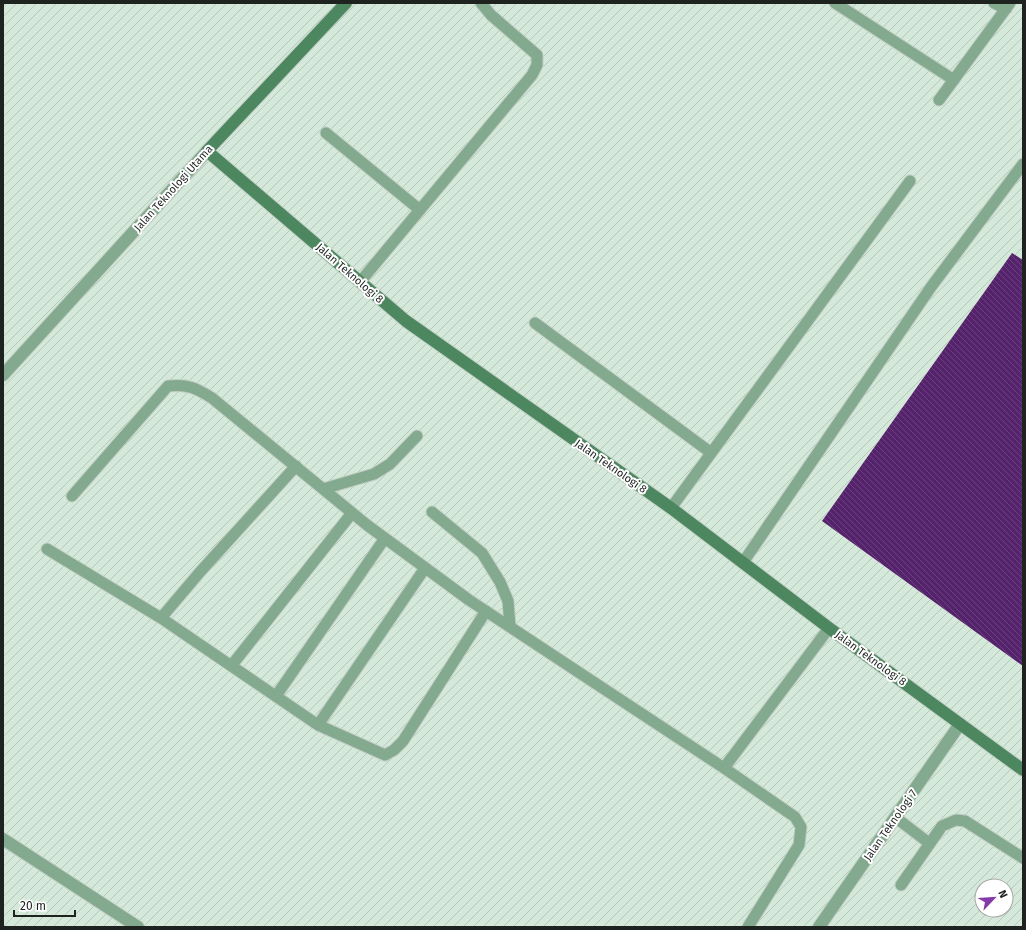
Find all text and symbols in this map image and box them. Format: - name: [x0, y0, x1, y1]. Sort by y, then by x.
- street label: Jalan Teknologi Utama: [131, 143, 215, 234]
- street label: Jalan Teknologi 8: [313, 241, 386, 306]
- street label: Jalan Teknologi 8: [572, 437, 649, 496]
- street label: Jalan Teknologi 8: [833, 628, 909, 689]
- street label: Jalan Teknologi 7: [861, 787, 920, 863]
- north arrow: [974, 878, 1014, 918]
- text: N: [995, 888, 1010, 900]
- scale bar: [14, 892, 75, 918]
- text: 20 m: [20, 899, 46, 913]

